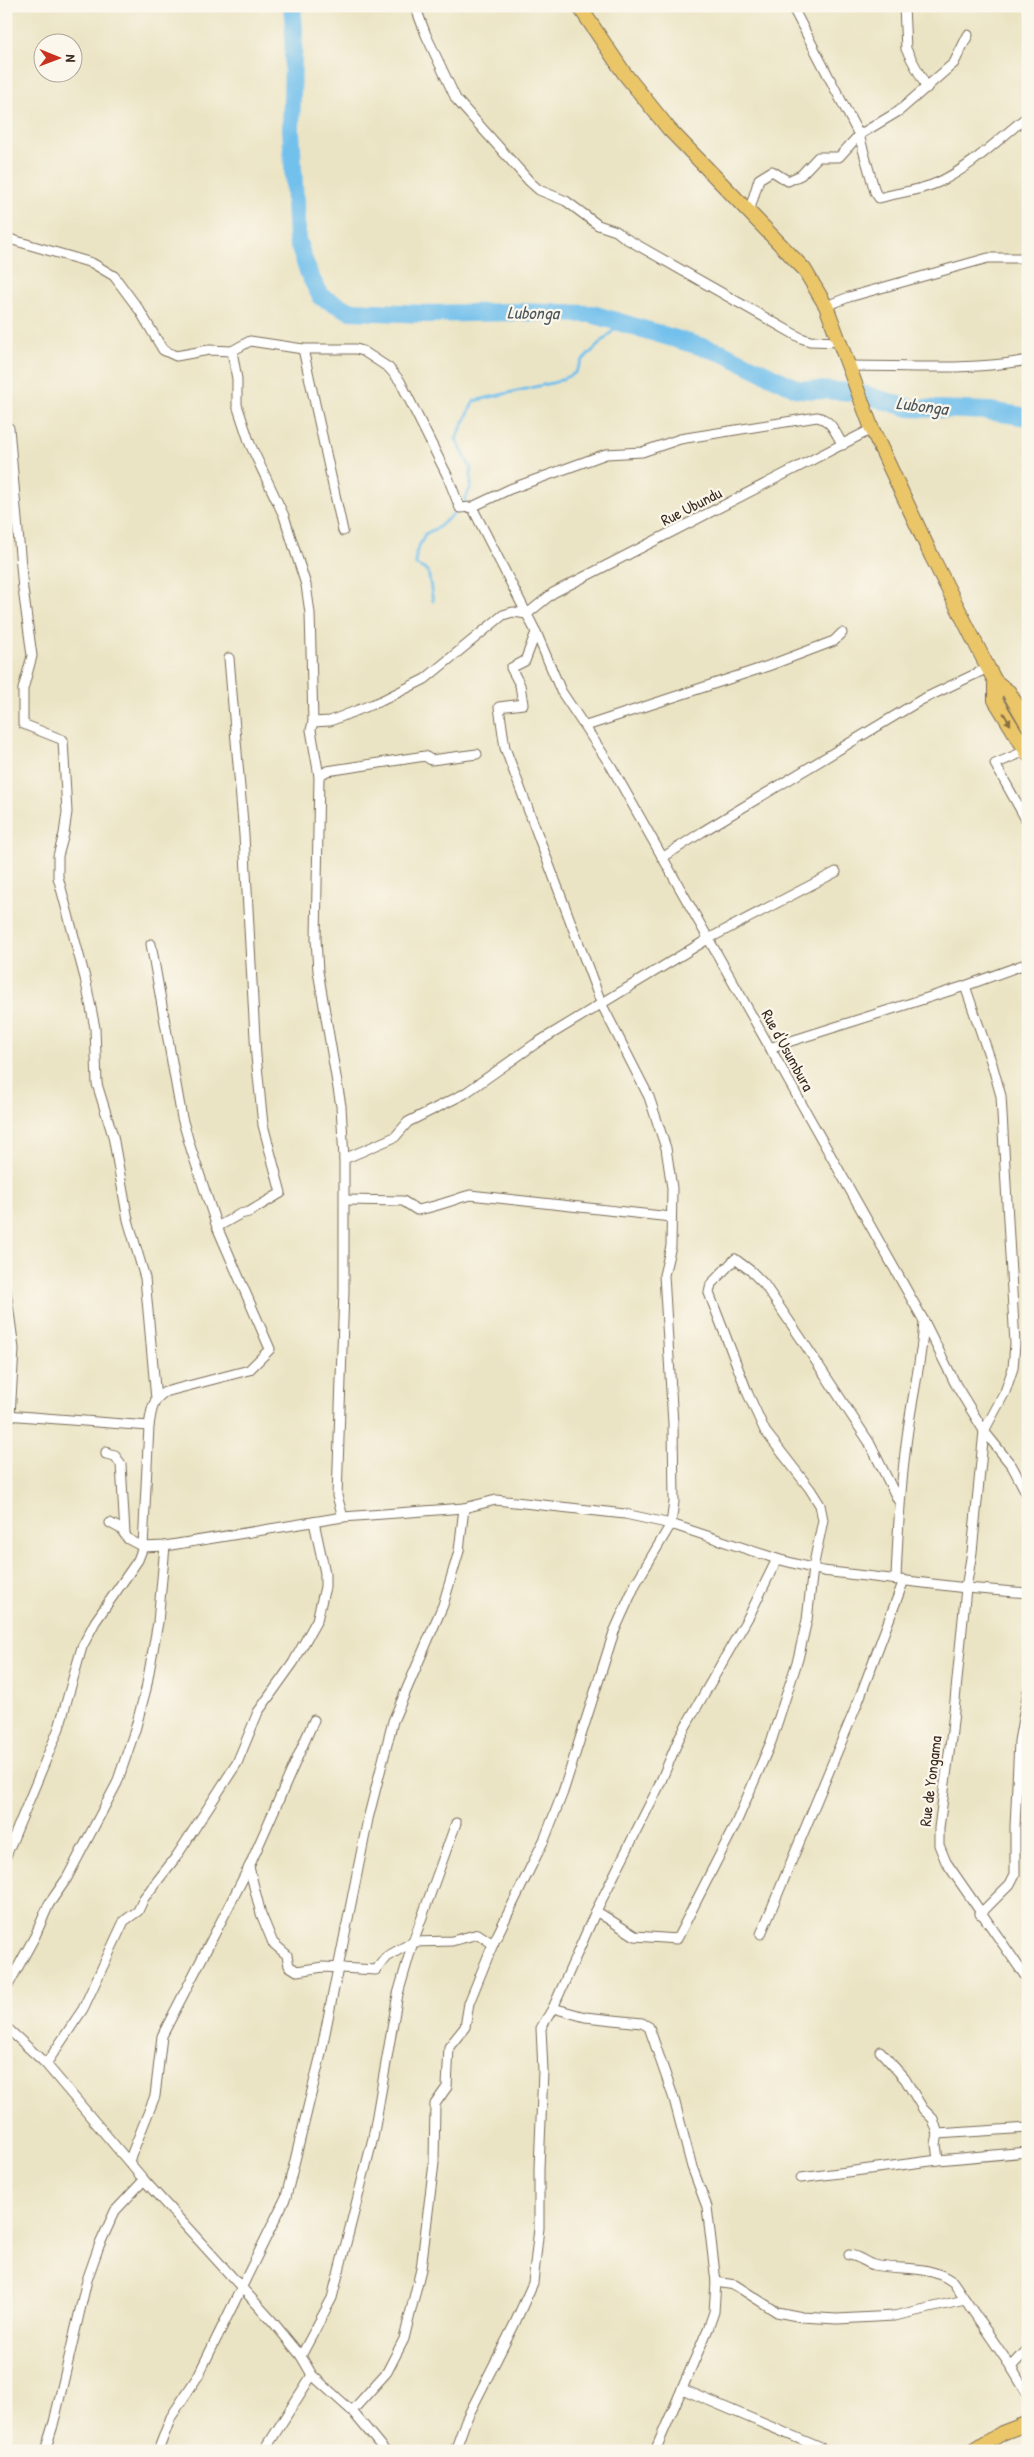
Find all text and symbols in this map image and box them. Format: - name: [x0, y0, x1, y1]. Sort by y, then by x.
- north arrow: [32, 32, 82, 82]
- text: N: [62, 54, 81, 63]
- water label: Lubonga: [507, 300, 561, 325]
- water label: Lubonga: [895, 390, 951, 421]
- street label: Rue Ubundu: [657, 481, 726, 531]
- one-way arrow: [1002, 712, 1011, 725]
- street label: Rue d'Usumbura: [757, 1005, 819, 1095]
- street label: Rue de Yongama: [914, 1734, 946, 1828]

